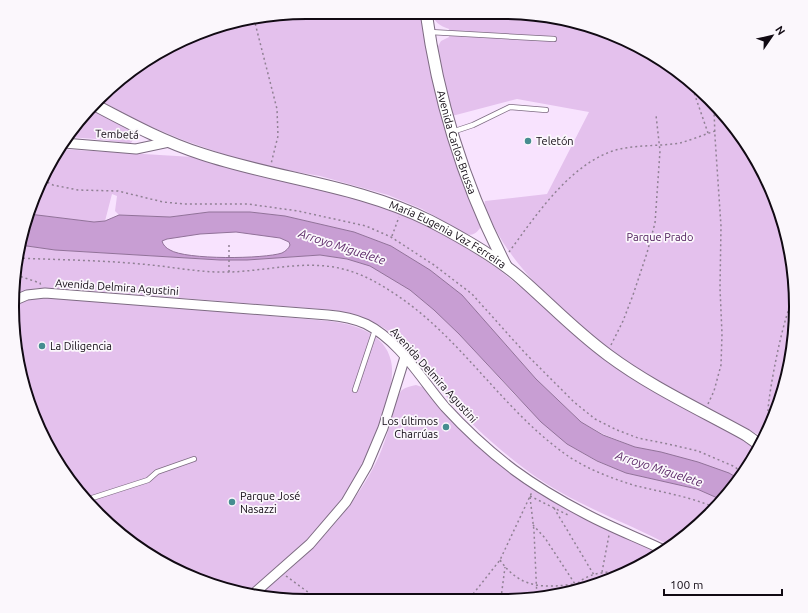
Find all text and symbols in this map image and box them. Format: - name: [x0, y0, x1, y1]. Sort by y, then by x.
- north arrow: [752, 16, 792, 56]
- text: N: [773, 24, 788, 37]
- street label: Avenida Carlos Brussa: [435, 89, 479, 196]
- street label: Tembetá: [95, 127, 139, 141]
- place label: Teletón: [536, 135, 574, 147]
- marker: Teletón: [523, 136, 533, 146]
- street label: María Eugenia Vaz Ferreira: [388, 198, 509, 271]
- water label: Arroyo Miguelete: [296, 226, 387, 267]
- park label: Parque Prado: [627, 231, 693, 243]
- street label: Avenida Delmira Agustini: [55, 277, 179, 297]
- street label: Avenida Delmira Agustini: [388, 325, 480, 425]
- place label: La Diligencia: [50, 340, 112, 352]
- marker: La Diligencia: [37, 341, 47, 351]
- place label: Los últimos Charrúas: [382, 415, 438, 440]
- marker: Los últimos Charrúas: [441, 422, 451, 432]
- water label: Arroyo Miguelete: [613, 448, 704, 489]
- place label: Parque José Nasazzi: [240, 490, 300, 515]
- marker: Parque José Nasazzi: [227, 497, 237, 507]
- scale bar: [664, 571, 782, 597]
- text: 100 m: [670, 578, 703, 591]

